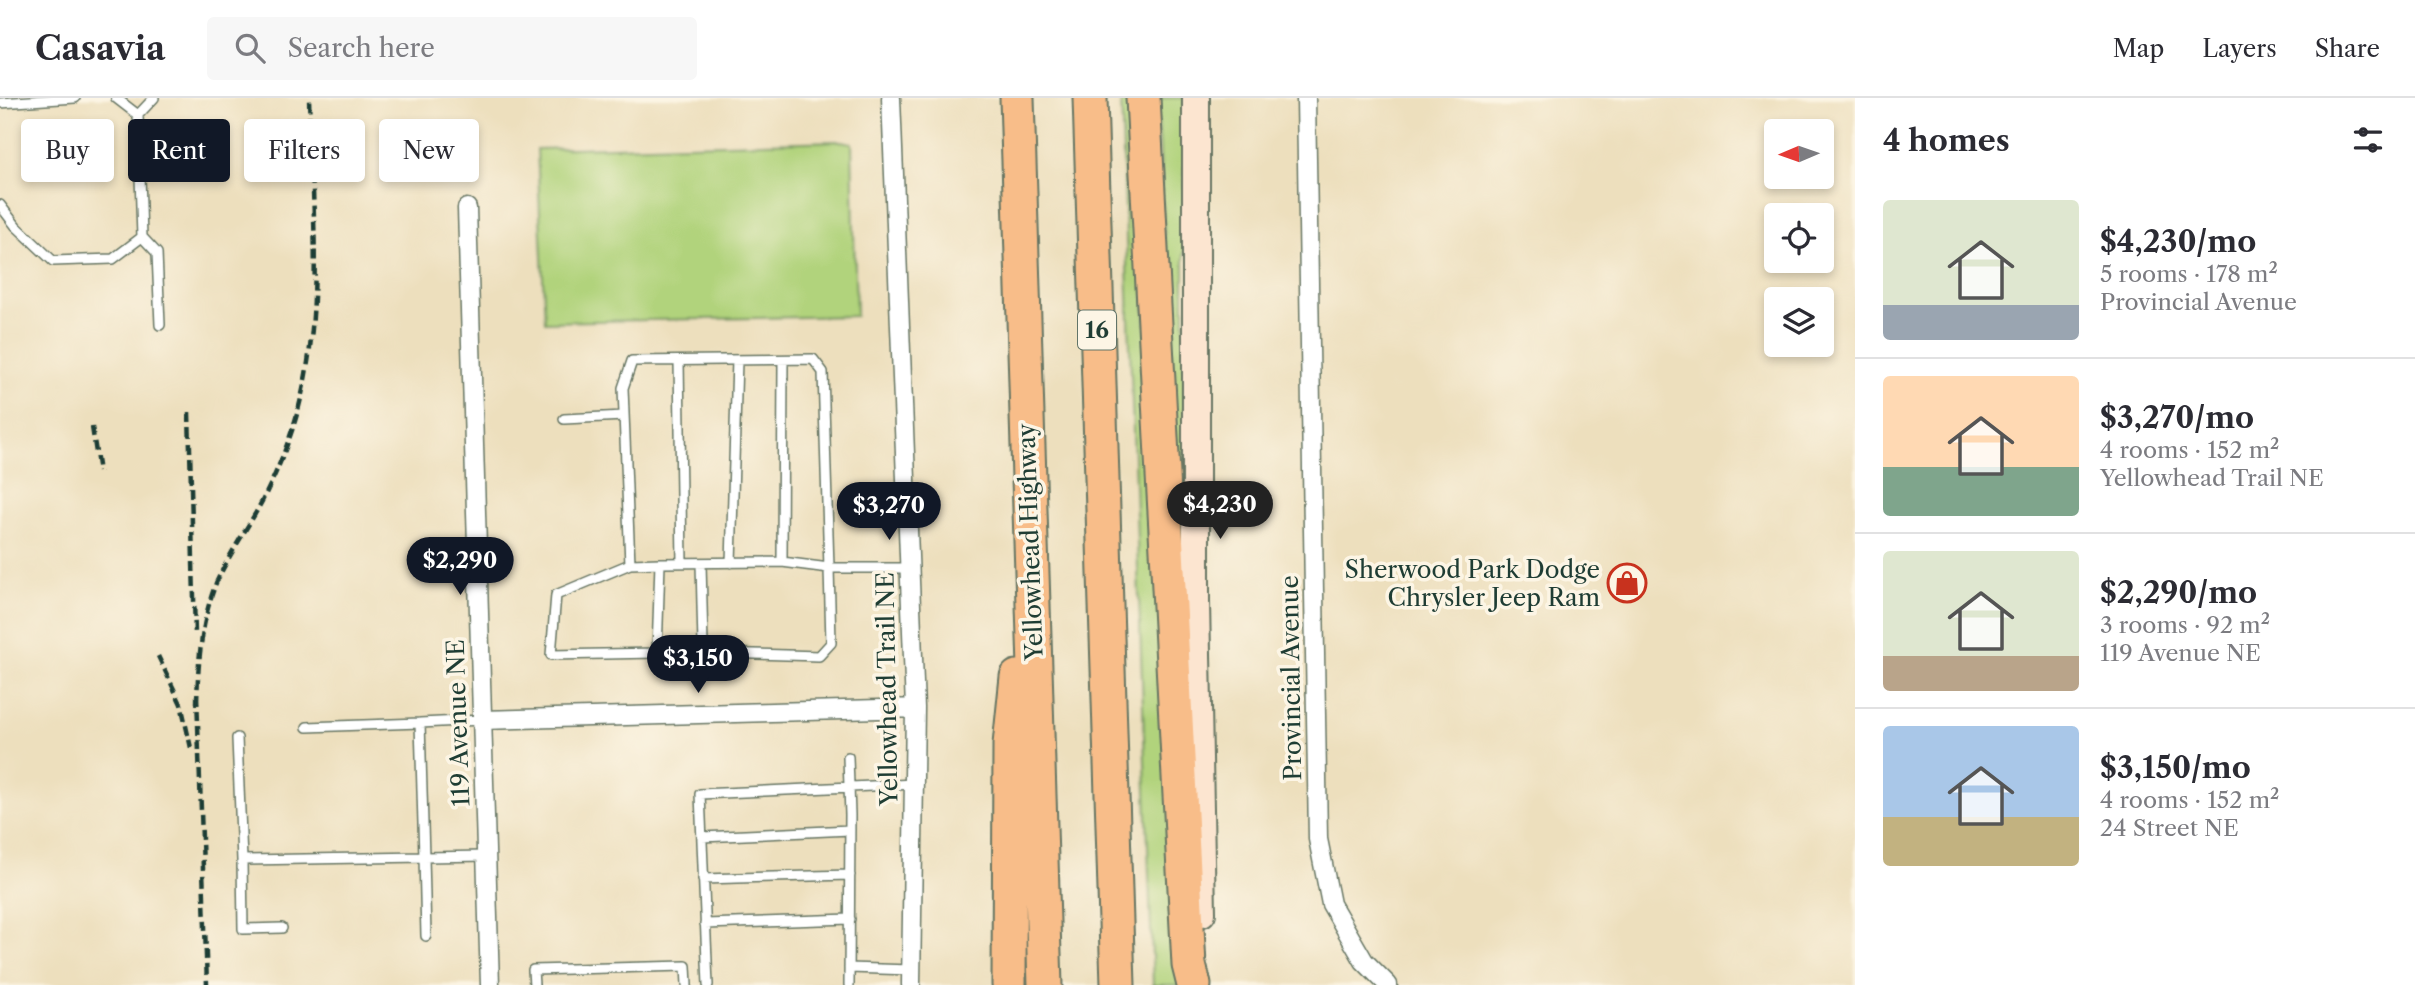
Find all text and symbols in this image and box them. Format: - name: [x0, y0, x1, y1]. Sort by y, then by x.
- search box: [207, 17, 697, 80]
- text: Casavia: [35, 28, 165, 69]
- icon: search: [231, 29, 269, 67]
- text: Search here: [287, 32, 435, 64]
- text: Map: [2113, 34, 2164, 63]
- text: Layers: [2202, 34, 2277, 63]
- text: Share: [2315, 34, 2380, 63]
- chip: Buy: [21, 119, 114, 182]
- chip: Rent: [128, 119, 230, 182]
- chip: Filters: [244, 119, 365, 182]
- chip: New: [379, 119, 479, 182]
- north arrow: [1764, 119, 1834, 189]
- map controls: [1764, 119, 1834, 357]
- icon: filters: [2349, 121, 2387, 159]
- text: 4 homes: [1883, 122, 2010, 159]
- button: locate: [1764, 203, 1834, 273]
- text: $4,230/mo: [2100, 223, 2256, 260]
- icon: home: [1939, 228, 2023, 312]
- text: 5 rooms · 178 m²: [2100, 260, 2278, 288]
- button: layers: [1764, 287, 1834, 357]
- text: Provincial Avenue: [2100, 288, 2297, 316]
- road number: 16: [1078, 311, 1116, 350]
- text: $3,270/mo: [2100, 399, 2254, 436]
- icon: home: [1939, 404, 2023, 488]
- street label: Yellowhead Highway: [1011, 422, 1049, 662]
- text: 4 rooms · 152 m²: [2100, 436, 2280, 464]
- text: Yellowhead Trail NE: [2100, 464, 2324, 492]
- pin: $3,270: [832, 482, 946, 542]
- pin: $4,230: [1163, 482, 1277, 541]
- text: $4,230: [1183, 490, 1257, 518]
- text: $3,270: [853, 491, 925, 519]
- pin: $2,290: [403, 538, 517, 597]
- text: $2,290: [423, 546, 497, 574]
- place label: Sherwood Park Dodge Chrysler Jeep Ram: [1345, 555, 1600, 612]
- shop icon: Sherwood Park Dodge Chrysler Jeep Ram: [1606, 562, 1648, 604]
- street label: Yellowhead Trail NE: [870, 572, 904, 807]
- text: $2,290/mo: [2100, 574, 2257, 611]
- street label: Provincial Avenue: [1275, 575, 1307, 781]
- icon: home: [1939, 579, 2023, 663]
- text: 3 rooms · 92 m²: [2100, 611, 2270, 639]
- pin: $3,150: [641, 636, 755, 695]
- street label: 119 Avenue NE: [441, 639, 475, 807]
- text: 119 Avenue NE: [2100, 639, 2261, 667]
- text: $3,150: [663, 644, 733, 672]
- text: $3,150/mo: [2100, 749, 2251, 786]
- icon: home: [1939, 754, 2023, 838]
- text: 4 rooms · 152 m²: [2100, 786, 2280, 814]
- text: 24 Street NE: [2100, 814, 2239, 842]

